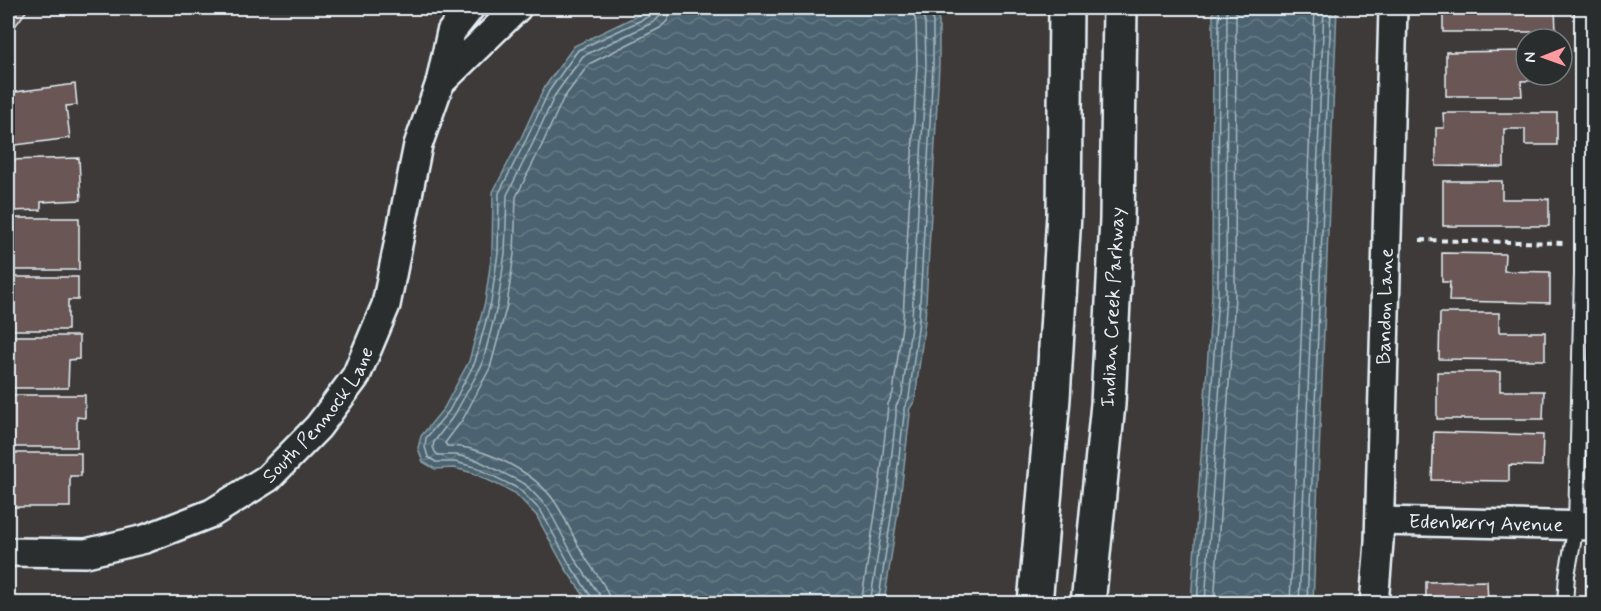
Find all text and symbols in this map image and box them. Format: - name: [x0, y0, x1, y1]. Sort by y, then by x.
- north arrow: [1514, 27, 1574, 87]
- text: N: [1520, 52, 1541, 63]
- street label: Indian Creek Parkway: [1094, 207, 1131, 408]
- street label: Bandon Lane: [1370, 248, 1400, 365]
- street label: South Pennock Lane: [256, 342, 380, 489]
- street label: Edenberry Avenue: [1408, 508, 1564, 539]

